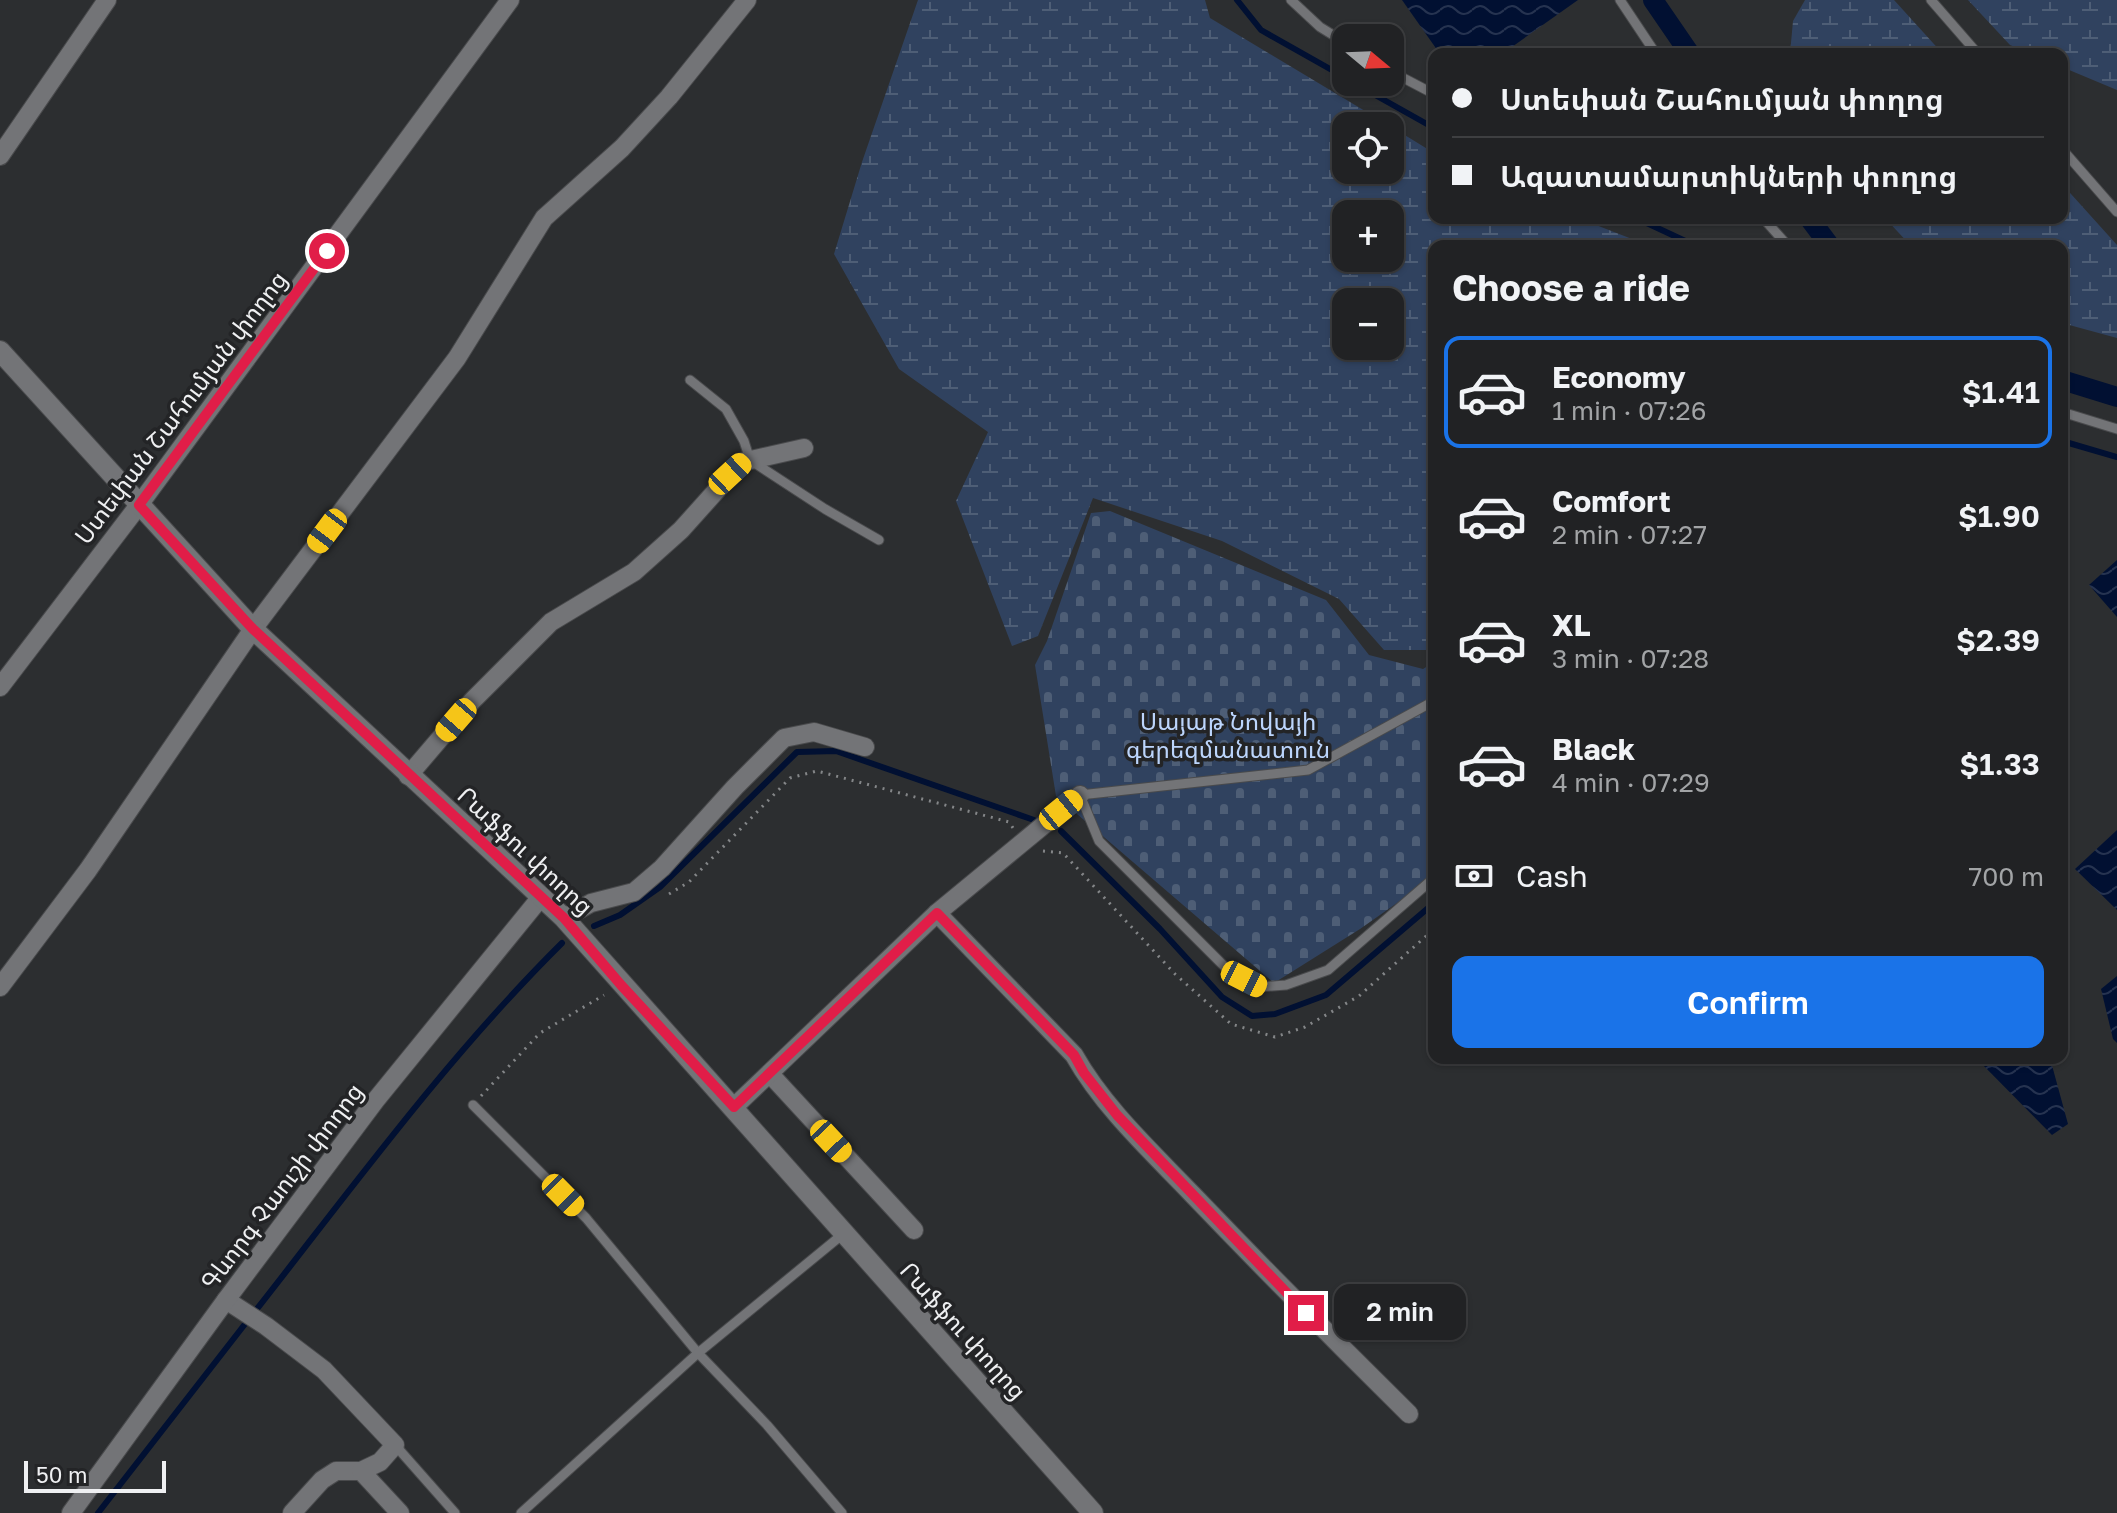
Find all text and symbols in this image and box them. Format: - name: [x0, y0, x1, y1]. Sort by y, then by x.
- north arrow: [1332, 24, 1404, 96]
- map controls: [1332, 24, 1404, 360]
- text: Ստեփան Շահումյան փողոց: [1500, 81, 1944, 117]
- button: locate: [1332, 112, 1404, 184]
- text: Ազատամարտիկների փողոց: [1500, 158, 1957, 194]
- button: +: [1332, 200, 1404, 272]
- route start: [309, 233, 345, 269]
- street label: Ստեփան Շահումյան փողոց: [68, 265, 293, 550]
- text: Choose a ride: [1452, 266, 1690, 309]
- button: −: [1332, 288, 1404, 360]
- icon: car: [1456, 356, 1528, 428]
- text: Economy: [1552, 359, 1686, 395]
- text: $1.41: [1962, 374, 2040, 410]
- text: 1 min · 07:26: [1552, 395, 1706, 426]
- car: [704, 449, 756, 499]
- icon: car: [1456, 480, 1528, 552]
- text: Comfort: [1552, 483, 1671, 519]
- text: $1.90: [1958, 498, 2040, 534]
- car: [303, 505, 351, 557]
- text: 2 min · 07:27: [1552, 519, 1707, 550]
- icon: car: [1456, 604, 1528, 676]
- text: XL: [1552, 607, 1591, 643]
- text: $2.39: [1956, 622, 2040, 658]
- text: 3 min · 07:28: [1552, 643, 1709, 674]
- car: [431, 694, 481, 746]
- park label: Սայաթ Նովայի գերեզմանատուն: [1126, 706, 1330, 764]
- icon: car: [1456, 728, 1528, 800]
- text: Black: [1552, 731, 1635, 767]
- text: $1.33: [1960, 746, 2040, 782]
- text: 4 min · 07:29: [1552, 767, 1710, 798]
- street label: Րաֆֆու փողոց: [452, 780, 600, 921]
- car: [1035, 786, 1087, 834]
- icon: cash: [1452, 854, 1496, 898]
- text: Cash: [1516, 858, 1588, 894]
- text: 700 m: [1968, 861, 2044, 892]
- button: Confirm: [1452, 956, 2044, 1048]
- car: [1217, 957, 1271, 1001]
- street label: Գևորգ Չաուշի փողոց: [194, 1077, 369, 1296]
- car: [806, 1115, 856, 1167]
- car: [538, 1170, 588, 1220]
- street label: Րաֆֆու փողոց: [894, 1255, 1033, 1405]
- callout: 2 min: [1334, 1285, 1466, 1341]
- route end: [1288, 1295, 1324, 1331]
- text: 2 min: [1366, 1296, 1434, 1327]
- scale bar: [24, 1457, 166, 1493]
- text: 50 m: [36, 1461, 87, 1488]

